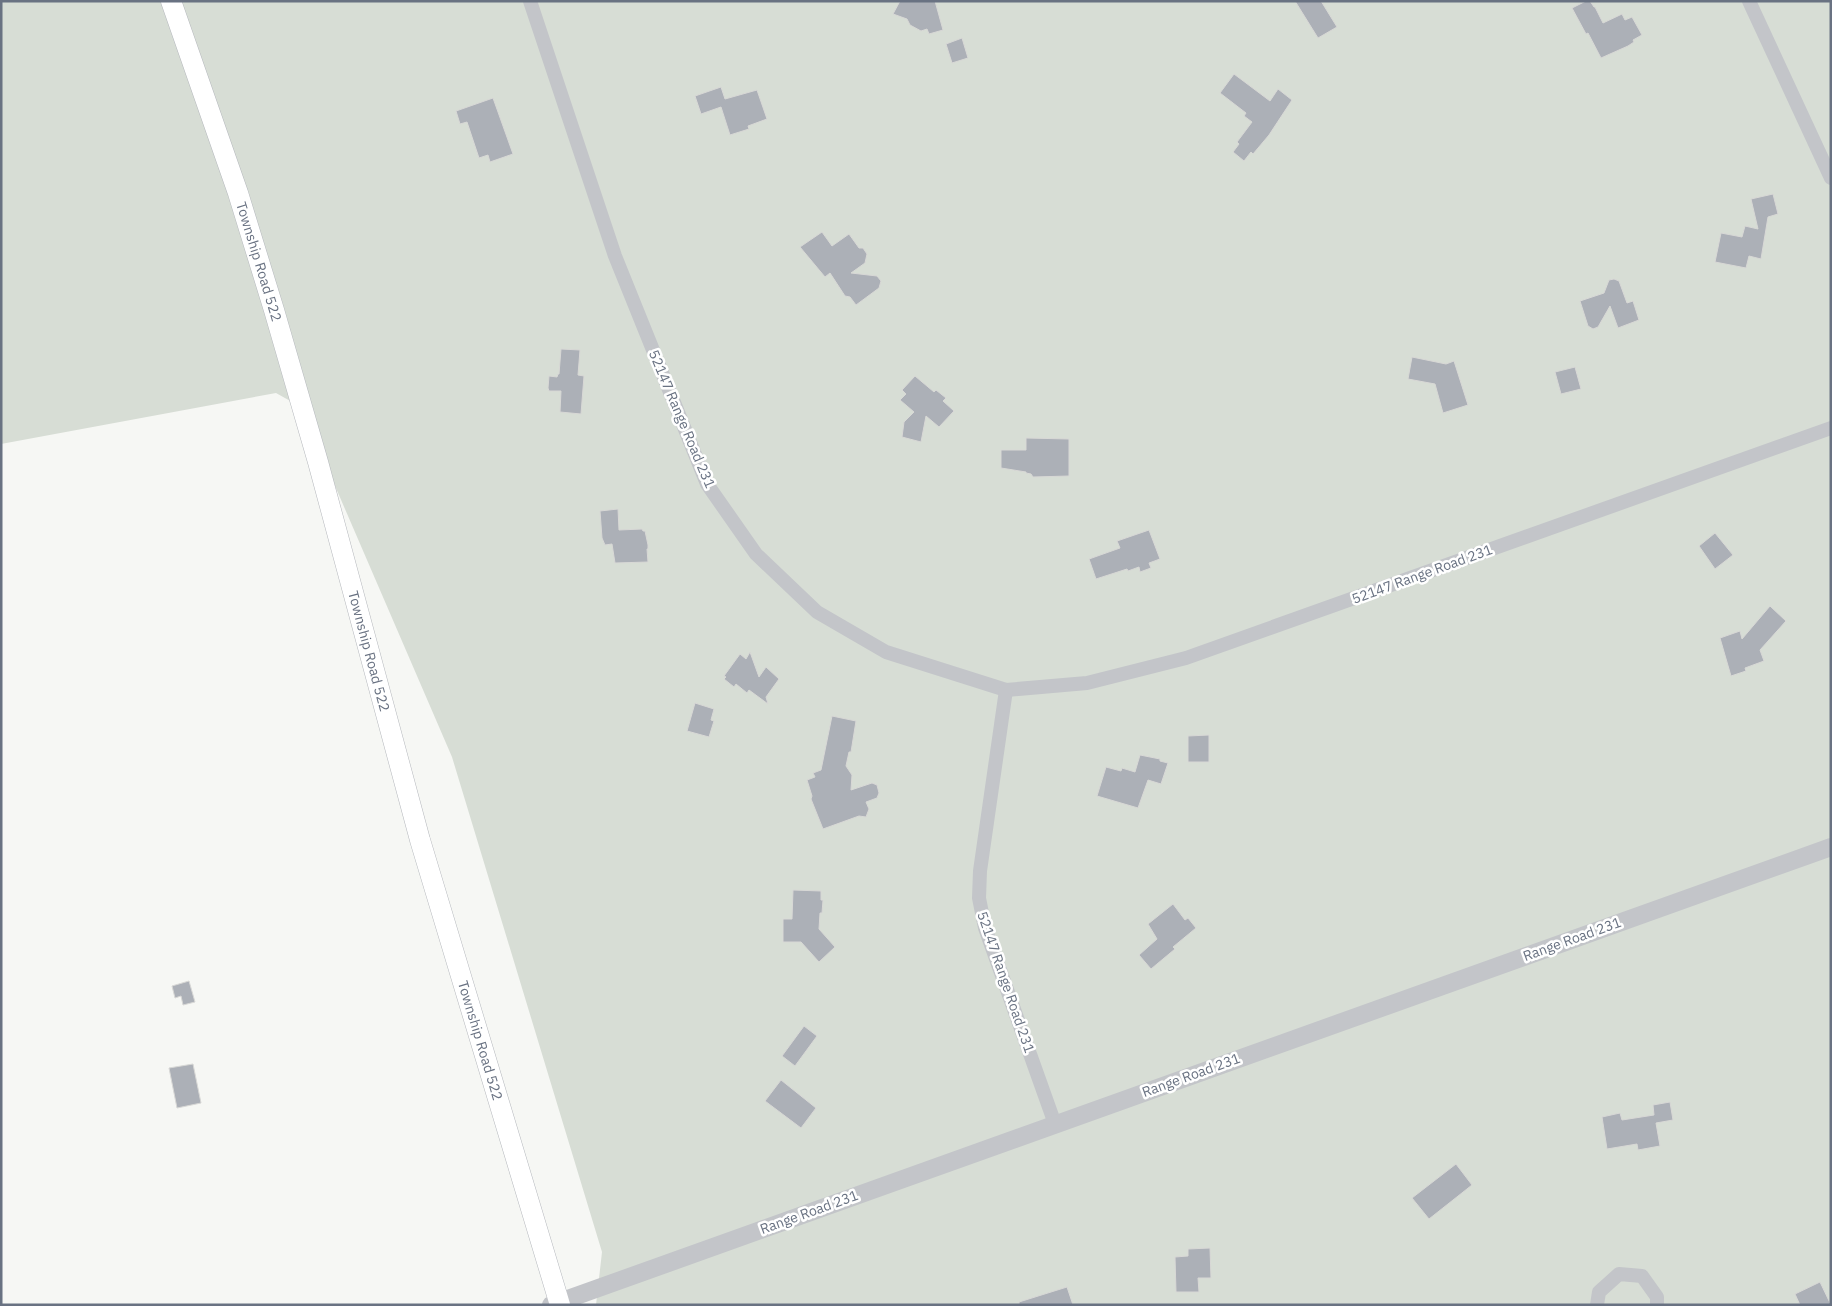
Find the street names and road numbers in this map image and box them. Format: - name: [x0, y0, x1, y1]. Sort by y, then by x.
- street label: Township Road 522: [232, 200, 286, 323]
- street label: 52147 Range Road 231: [645, 347, 719, 491]
- street label: 52147 Range Road 231: [1349, 540, 1495, 608]
- street label: Township Road 522: [344, 589, 394, 713]
- street label: 52147 Range Road 231: [973, 909, 1039, 1055]
- street label: Range Road 231: [1520, 913, 1624, 965]
- street label: Township Road 522: [454, 979, 507, 1103]
- street label: Range Road 231: [1139, 1049, 1243, 1101]
- street label: Range Road 231: [757, 1186, 861, 1238]

